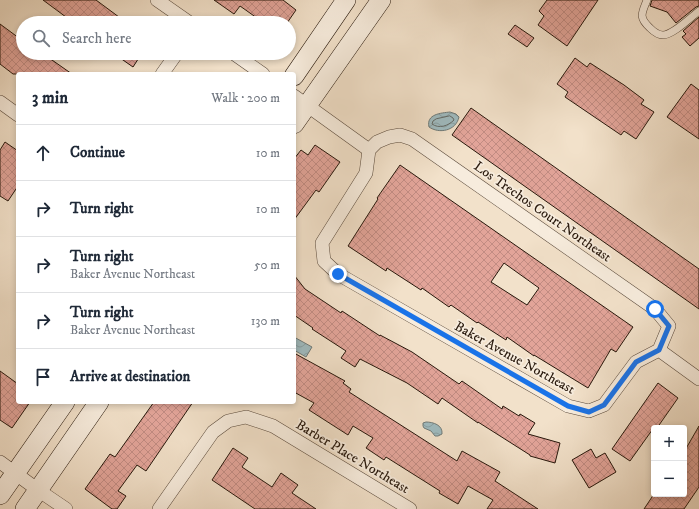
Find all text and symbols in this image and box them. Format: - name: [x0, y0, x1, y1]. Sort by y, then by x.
- search box: [16, 16, 296, 60]
- icon: search: [30, 27, 52, 49]
- text: Search here: [62, 29, 131, 48]
- text: 3 min: [32, 87, 68, 109]
- text: Walk · 200 m: [211, 90, 280, 106]
- icon: ahead: [32, 142, 54, 164]
- text: Continue: [70, 143, 125, 162]
- text: 10 m: [256, 145, 280, 161]
- street label: Los Trechos Court Northeast: [470, 157, 615, 267]
- icon: right: [32, 198, 54, 220]
- text: Turn right: [70, 199, 133, 218]
- text: 10 m: [256, 201, 280, 217]
- text: Turn right: [70, 247, 133, 266]
- icon: right: [32, 254, 54, 276]
- text: 50 m: [254, 257, 280, 273]
- route end: [329, 265, 347, 283]
- text: Baker Avenue Northeast: [70, 266, 195, 282]
- route start: [646, 300, 664, 318]
- text: Turn right: [70, 303, 133, 322]
- icon: right: [32, 310, 54, 332]
- text: 130 m: [251, 313, 280, 329]
- street label: Baker Avenue Northeast: [451, 317, 578, 399]
- text: Baker Avenue Northeast: [70, 322, 195, 338]
- icon: arrive: [32, 366, 54, 388]
- text: Arrive at destination: [70, 367, 190, 386]
- street label: Barber Place Northeast: [292, 416, 413, 498]
- map controls: [651, 425, 687, 497]
- button: +: [651, 425, 687, 461]
- button: −: [651, 461, 687, 497]

